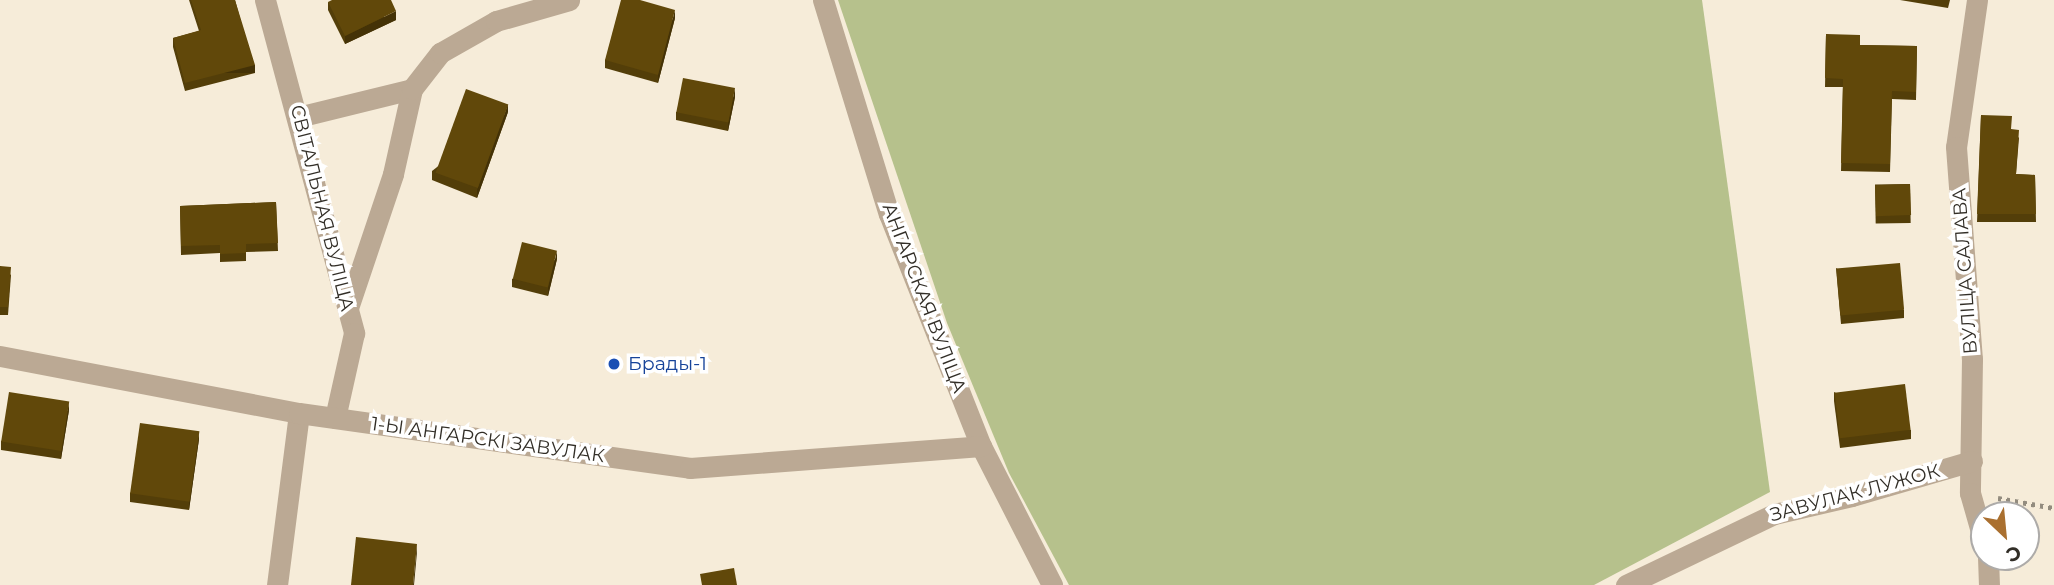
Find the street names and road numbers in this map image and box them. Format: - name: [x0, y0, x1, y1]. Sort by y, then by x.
- street label: СВІТАЛЬНАЯ ВУЛІЦА: [285, 102, 359, 314]
- street label: ВУЛІЦА САЛАВА: [1948, 187, 1982, 355]
- street label: АНГАРСКАЯ ВУЛІЦА: [877, 200, 971, 396]
- street label: 1-Ы АНГАРСКІ ЗАВУЛАК: [370, 412, 606, 468]
- street label: ЗАВУЛАК ЛУЖОК: [1768, 459, 1942, 527]

